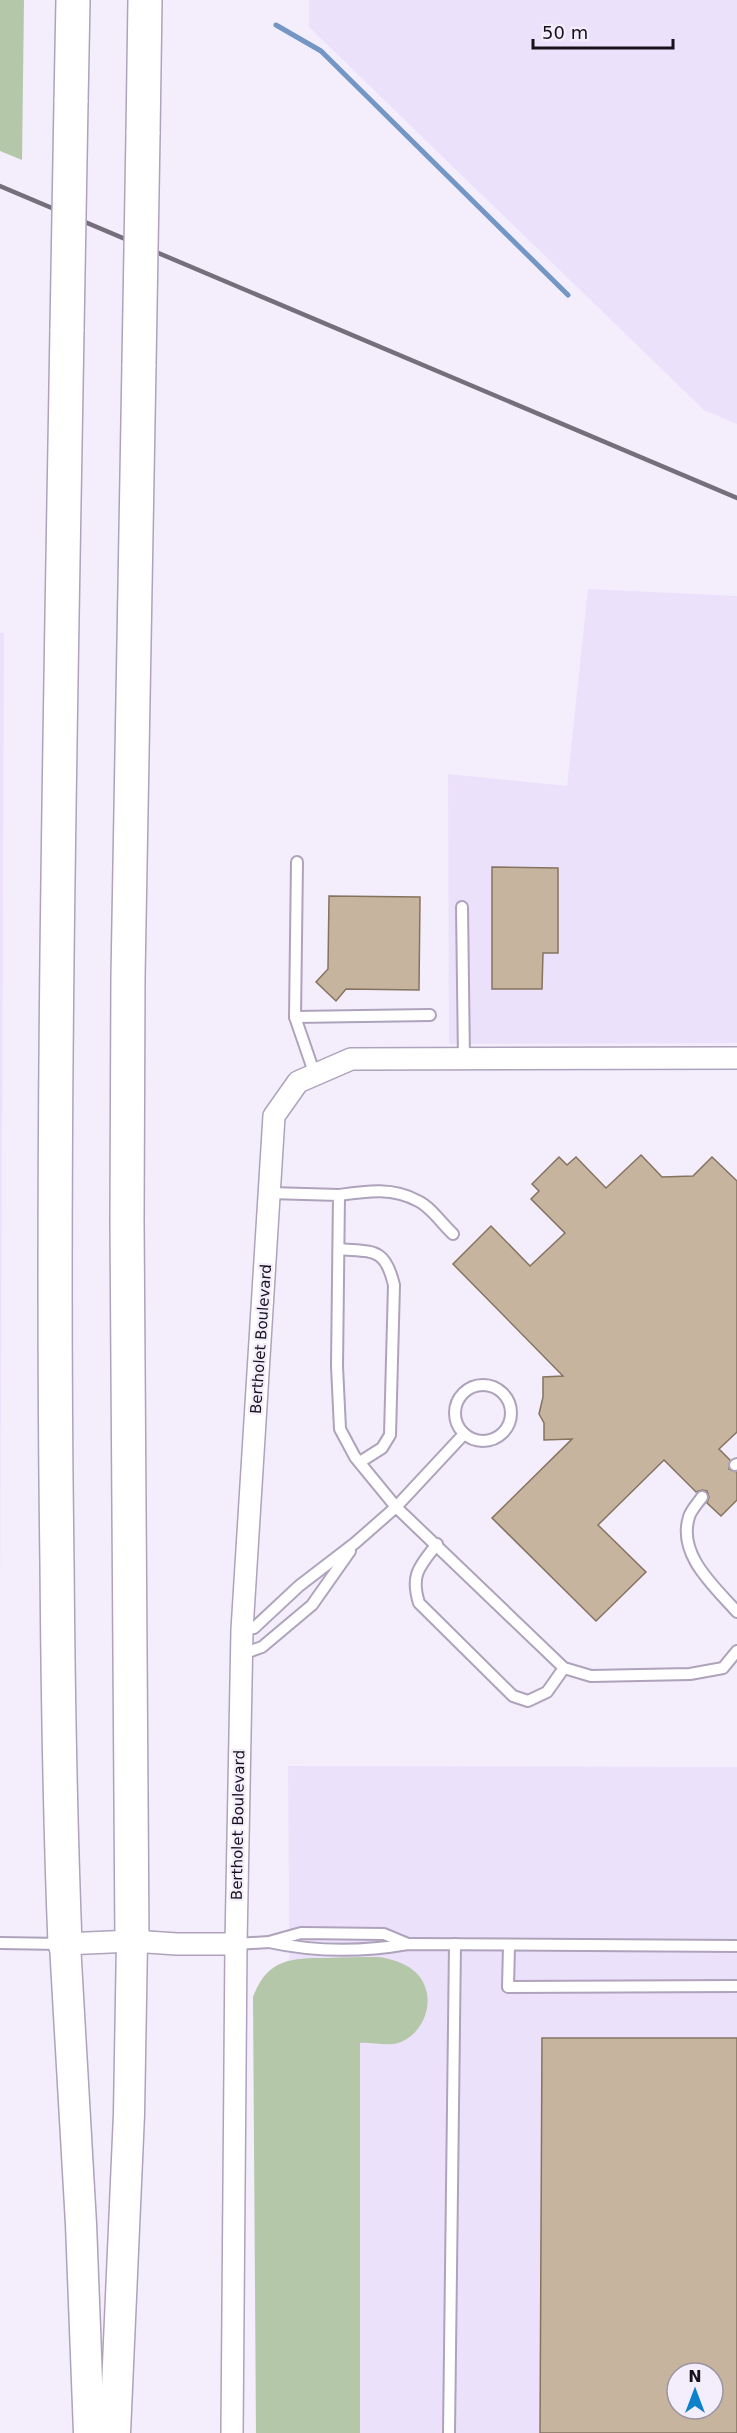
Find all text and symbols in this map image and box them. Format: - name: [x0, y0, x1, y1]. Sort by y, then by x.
- scale bar: [533, 12, 672, 50]
- text: 50 m: [542, 22, 588, 43]
- street label: Bertholet Boulevard: [247, 1263, 275, 1415]
- street label: Bertholet Boulevard: [228, 1750, 248, 1900]
- north arrow: [665, 2361, 725, 2421]
- text: N: [688, 2367, 702, 2386]

